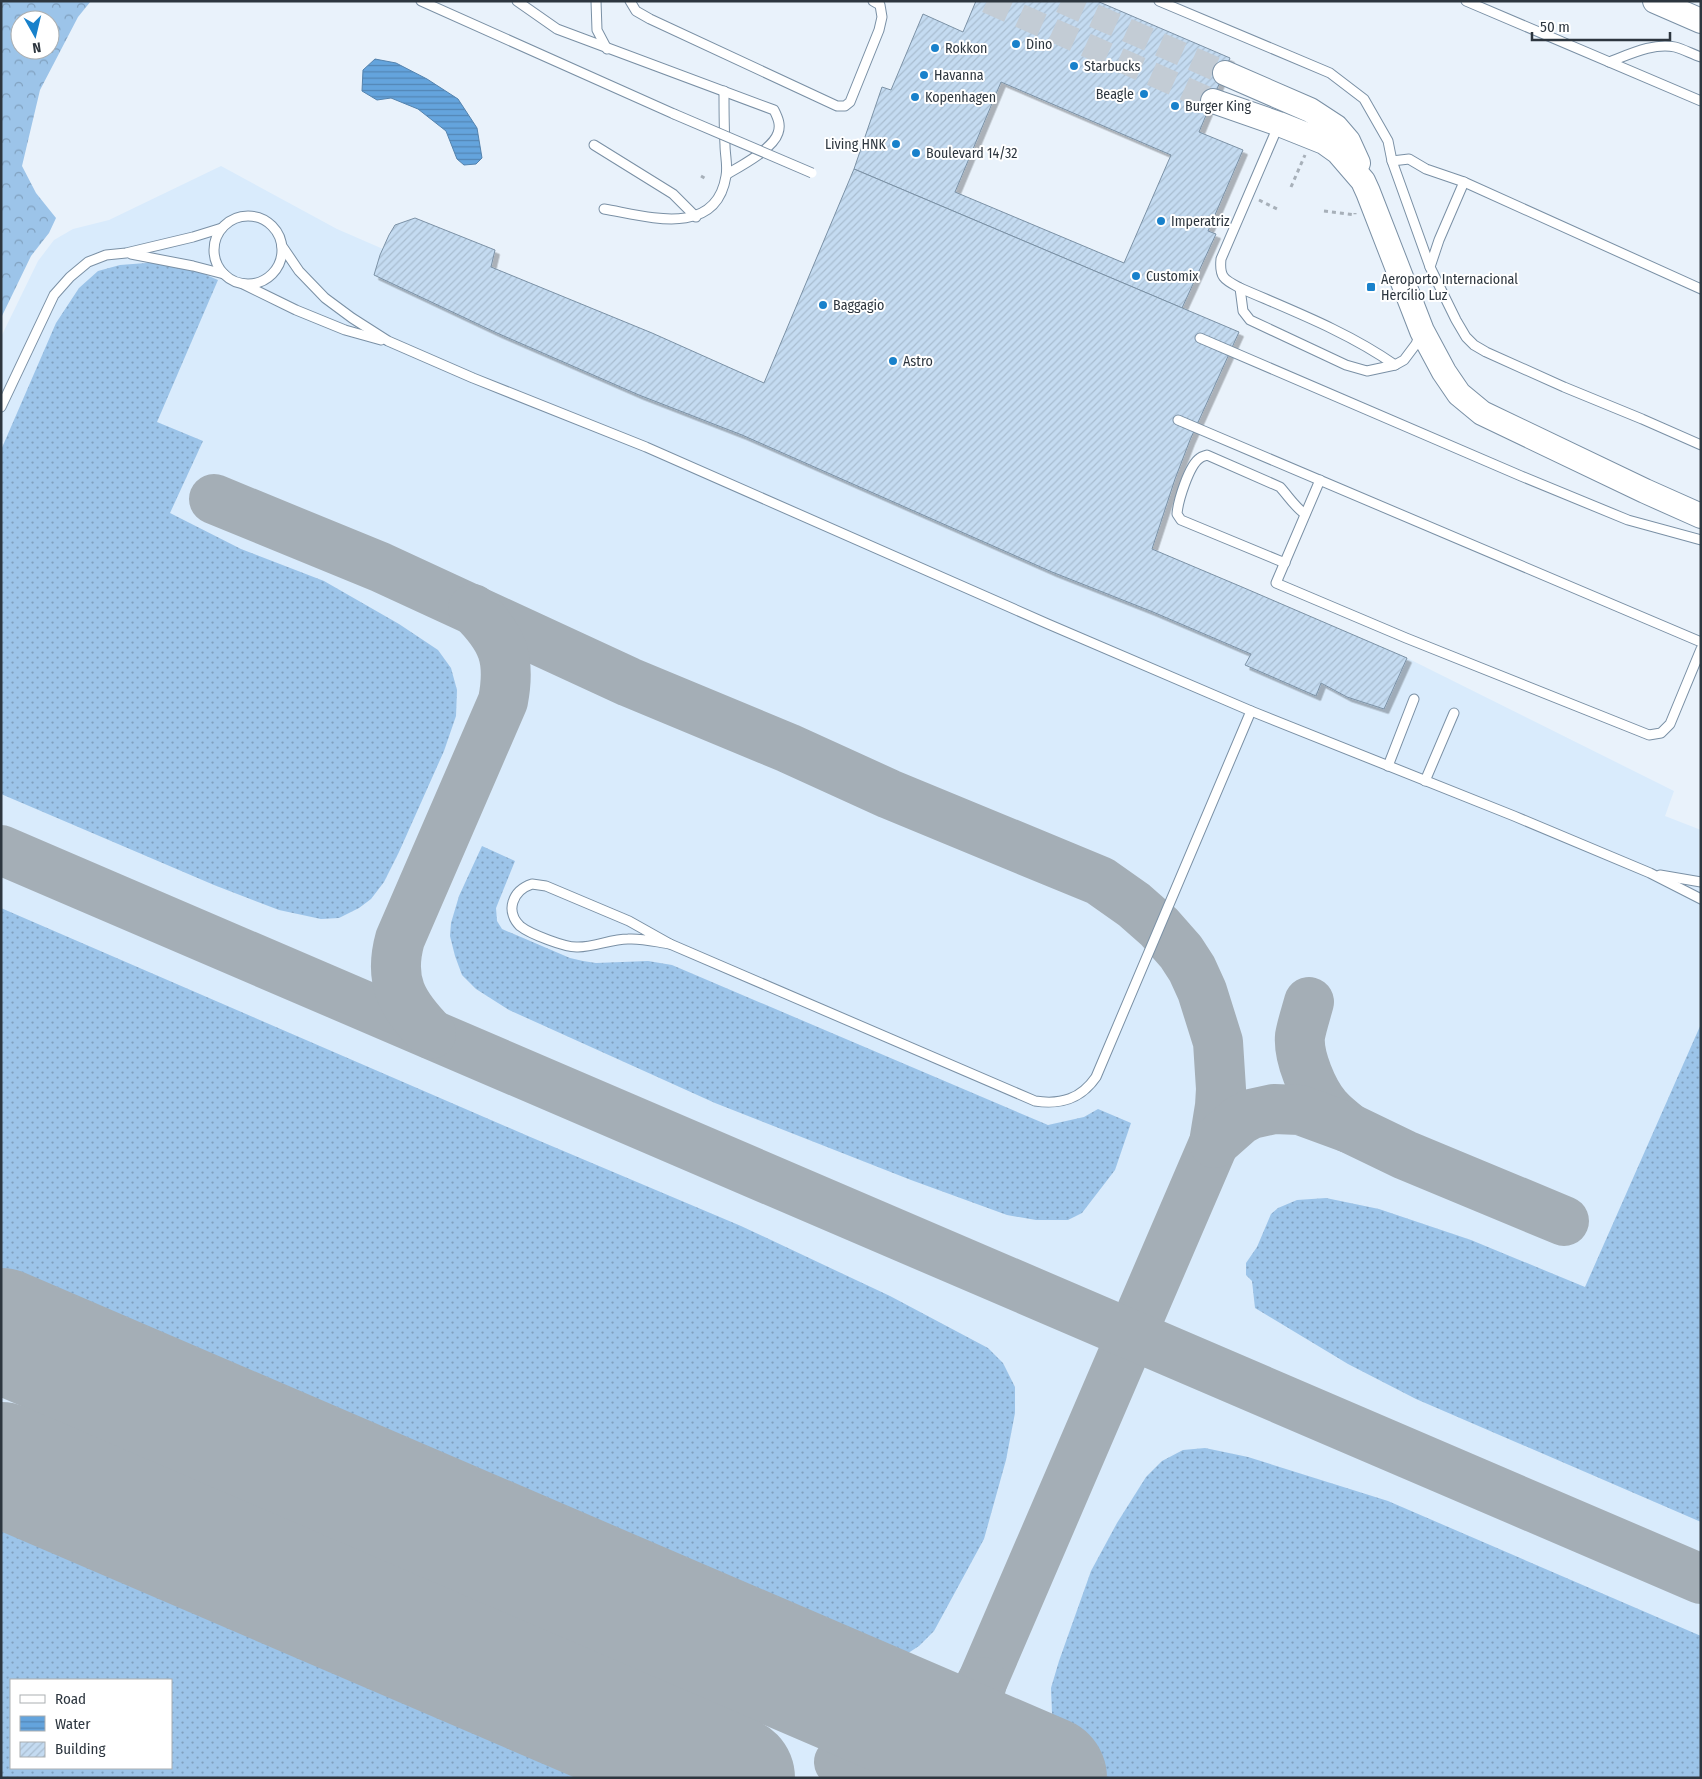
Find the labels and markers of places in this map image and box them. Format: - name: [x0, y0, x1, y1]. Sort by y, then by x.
- place label: Dino: [1026, 36, 1052, 53]
- marker: Dino: [1010, 38, 1022, 50]
- place label: Rokkon: [945, 40, 987, 57]
- marker: Rokkon: [929, 42, 941, 54]
- place label: Starbucks: [1084, 58, 1140, 75]
- marker: Starbucks: [1068, 60, 1080, 72]
- place label: Havanna: [934, 67, 984, 84]
- marker: Havanna: [918, 69, 930, 81]
- place label: Beagle: [1096, 86, 1134, 103]
- marker: Beagle: [1138, 88, 1150, 100]
- place label: Kopenhagen: [925, 89, 996, 106]
- marker: Kopenhagen: [909, 91, 921, 103]
- place label: Burger King: [1185, 98, 1251, 115]
- marker: Burger King: [1169, 100, 1181, 112]
- place label: Living HNK: [825, 136, 887, 153]
- marker: Living HNK: [890, 138, 902, 150]
- place label: Boulevard 14/32: [926, 145, 1017, 162]
- marker: Boulevard 14/32: [910, 147, 922, 159]
- place label: Imperatriz: [1171, 213, 1230, 230]
- marker: Imperatriz: [1155, 215, 1167, 227]
- place label: Customix: [1146, 268, 1199, 285]
- marker: Customix: [1130, 270, 1142, 282]
- place label: Aeroporto Internacional Hercílio Luz: [1381, 271, 1518, 304]
- marker: Aeroporto Internacional Hercílio Luz: [1365, 281, 1377, 293]
- place label: Baggagio: [833, 297, 884, 314]
- marker: Baggagio: [817, 299, 829, 311]
- place label: Astro: [903, 353, 933, 370]
- marker: Astro: [887, 355, 899, 367]

